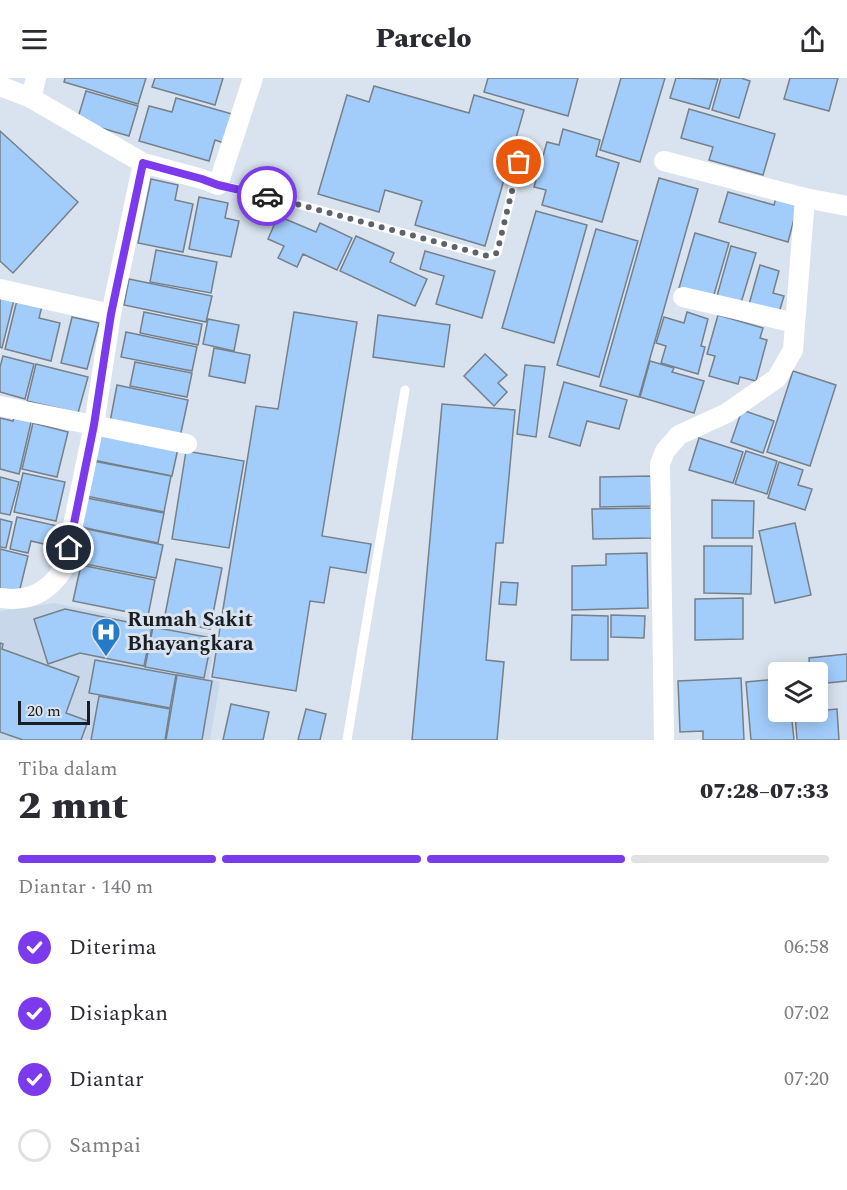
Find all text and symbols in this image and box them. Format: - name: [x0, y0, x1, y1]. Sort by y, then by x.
- text: Parcelo: [375, 18, 472, 60]
- icon: menu: [18, 23, 51, 56]
- icon: share: [796, 23, 829, 56]
- pin: [493, 136, 544, 187]
- icon: bag: [502, 145, 535, 178]
- courier: [237, 166, 297, 226]
- icon: car: [251, 180, 284, 213]
- pin: [43, 522, 94, 573]
- icon: home: [52, 531, 85, 564]
- place label: Rumah Sakit Bhayangkara: [127, 604, 254, 660]
- hospital icon: Rumah Sakit Bhayangkara: [90, 616, 122, 658]
- map controls: [768, 662, 828, 722]
- button: layers: [768, 662, 828, 722]
- scale bar: [18, 698, 90, 726]
- text: 20 m: [27, 699, 61, 723]
- text: Tiba dalam: [18, 754, 118, 784]
- text: 07:28–07:33: [700, 775, 829, 808]
- text: 2 mnt: [18, 777, 128, 836]
- text: Diantar · 140 m: [18, 872, 153, 902]
- icon: check: [18, 931, 51, 964]
- text: Diterima: [69, 931, 157, 964]
- text: 06:58: [784, 932, 829, 962]
- icon: check: [18, 997, 51, 1030]
- text: Disiapkan: [69, 997, 168, 1030]
- text: 07:02: [784, 998, 829, 1028]
- icon: check: [18, 1063, 51, 1096]
- text: Diantar: [69, 1063, 144, 1096]
- text: 07:20: [784, 1064, 829, 1094]
- text: Sampai: [69, 1129, 141, 1162]

